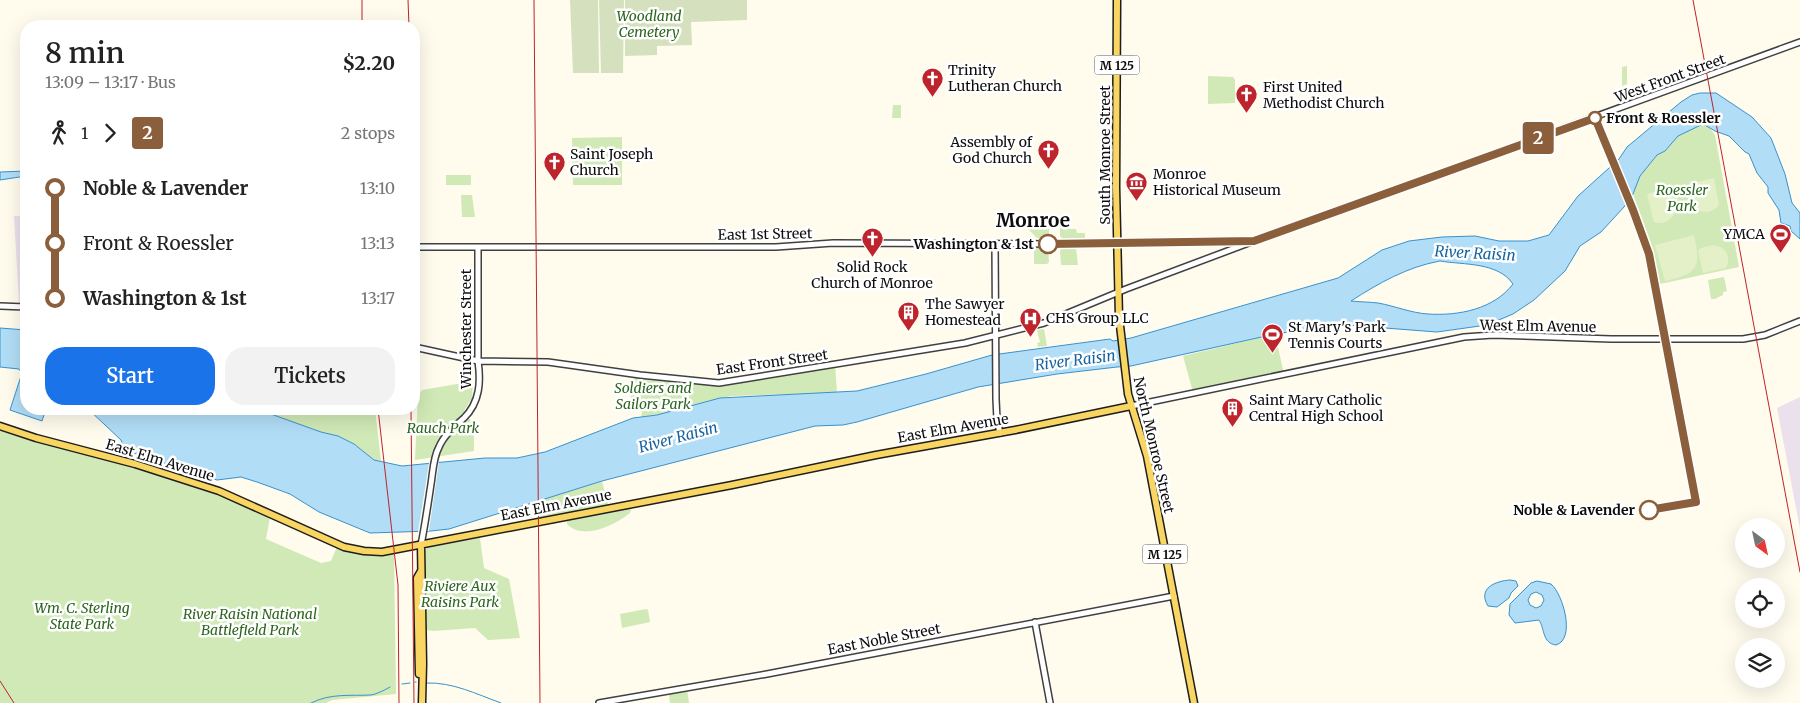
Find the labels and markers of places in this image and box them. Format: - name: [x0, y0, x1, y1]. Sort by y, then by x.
- place label: Trinity Lutheran Church: [948, 61, 1062, 95]
- church icon: Trinity Lutheran Church: [920, 66, 944, 97]
- place label: First United Methodist Church: [1263, 78, 1385, 112]
- church icon: First United Methodist Church: [1235, 83, 1259, 114]
- place label: Front & Roessler: [1606, 109, 1721, 127]
- marker: Front & Roessler: [1588, 111, 1602, 125]
- place label: Assembly of God Church: [949, 133, 1033, 167]
- church icon: Assembly of God Church: [1036, 138, 1060, 169]
- place label: Saint Joseph Church: [570, 145, 653, 179]
- church icon: Saint Joseph Church: [542, 150, 566, 181]
- place label: Monroe Historical Museum: [1153, 165, 1281, 199]
- museum icon: Monroe Historical Museum: [1125, 170, 1149, 201]
- sports icon: YMCA: [1769, 222, 1793, 253]
- place label: YMCA: [1722, 225, 1765, 243]
- church icon: Solid Rock Church of Monroe: [860, 227, 884, 258]
- marker: Washington & 1st: [1038, 234, 1058, 254]
- place label: Washington & 1st: [912, 235, 1034, 253]
- place label: Solid Rock Church of Monroe: [811, 258, 933, 292]
- place label: The Sawyer Homestead: [925, 295, 1005, 329]
- building icon: The Sawyer Homestead: [897, 300, 921, 331]
- hospital icon: CHS Group LLC: [1018, 306, 1042, 337]
- place label: CHS Group LLC: [1046, 309, 1149, 327]
- place label: St Mary's Park Tennis Courts: [1288, 318, 1386, 352]
- sports icon: St Mary's Park Tennis Courts: [1260, 323, 1284, 354]
- place label: Saint Mary Catholic Central High School: [1249, 391, 1384, 425]
- building icon: Saint Mary Catholic Central High School: [1221, 396, 1245, 427]
- marker: Noble & Lavender: [1639, 500, 1659, 520]
- place label: Noble & Lavender: [1513, 501, 1635, 519]

